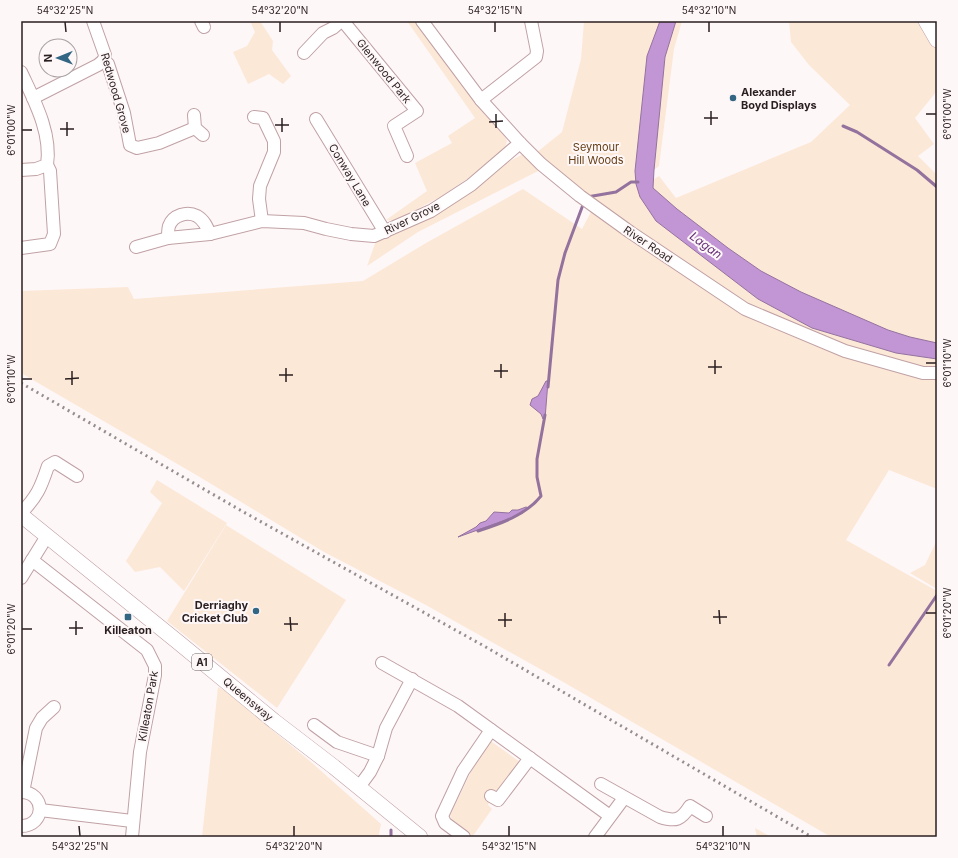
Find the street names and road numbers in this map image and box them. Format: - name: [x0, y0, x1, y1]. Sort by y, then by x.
- street label: Glenwood Park: [354, 36, 414, 106]
- street label: Redwood Grove: [98, 51, 134, 135]
- street label: Conway Lane: [326, 141, 374, 209]
- street label: River Grove: [382, 198, 442, 238]
- street label: River Road: [621, 223, 675, 265]
- road number: A1: [192, 654, 212, 670]
- street label: Killeaton Park: [135, 670, 161, 742]
- street label: Queensway: [220, 674, 276, 724]

